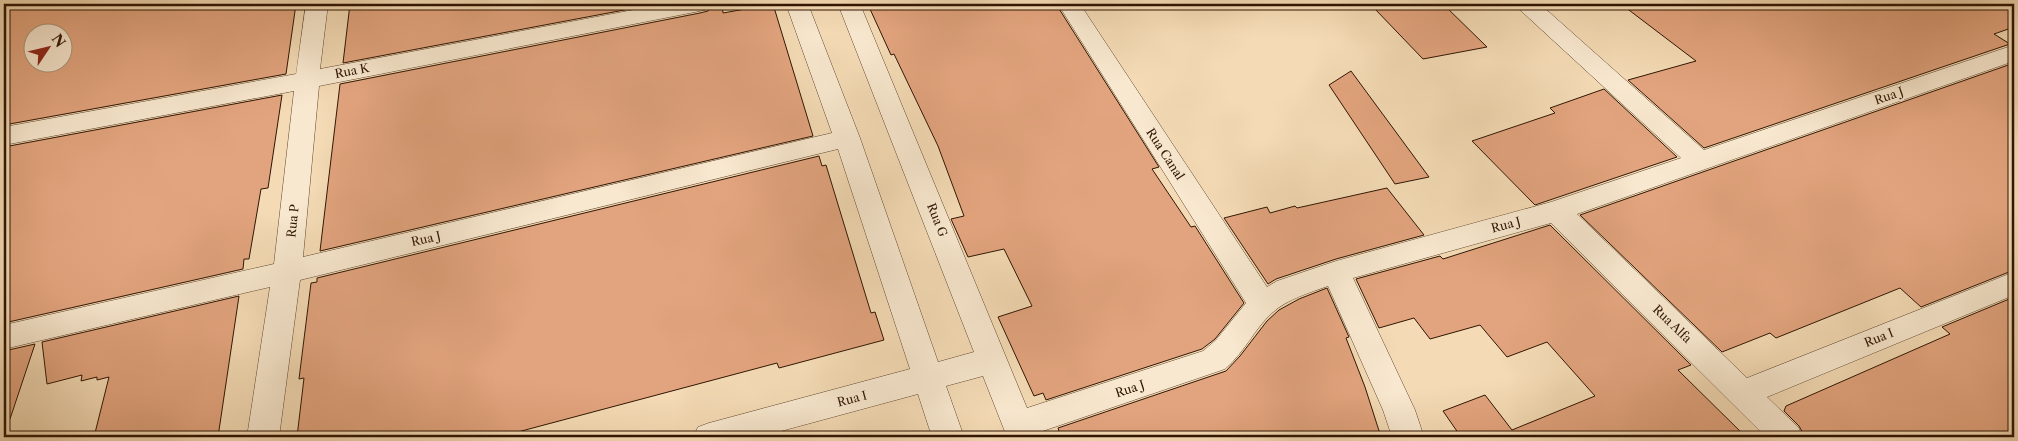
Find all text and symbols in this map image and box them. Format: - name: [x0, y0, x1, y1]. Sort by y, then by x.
- north arrow: [22, 22, 72, 72]
- text: N: [48, 30, 70, 51]
- street label: Rua K: [333, 60, 371, 81]
- street label: Rua J: [1872, 84, 1905, 107]
- street label: Rua Canal: [1143, 125, 1188, 183]
- street label: Rua G: [924, 201, 951, 239]
- street label: Rua P: [283, 203, 302, 238]
- street label: Rua J: [1489, 213, 1522, 236]
- street label: Rua J: [410, 228, 442, 249]
- street label: Rua Alfa: [1650, 302, 1695, 346]
- street label: Rua I: [1862, 325, 1896, 350]
- street label: Rua J: [1113, 377, 1146, 400]
- street label: Rua I: [835, 387, 868, 410]

